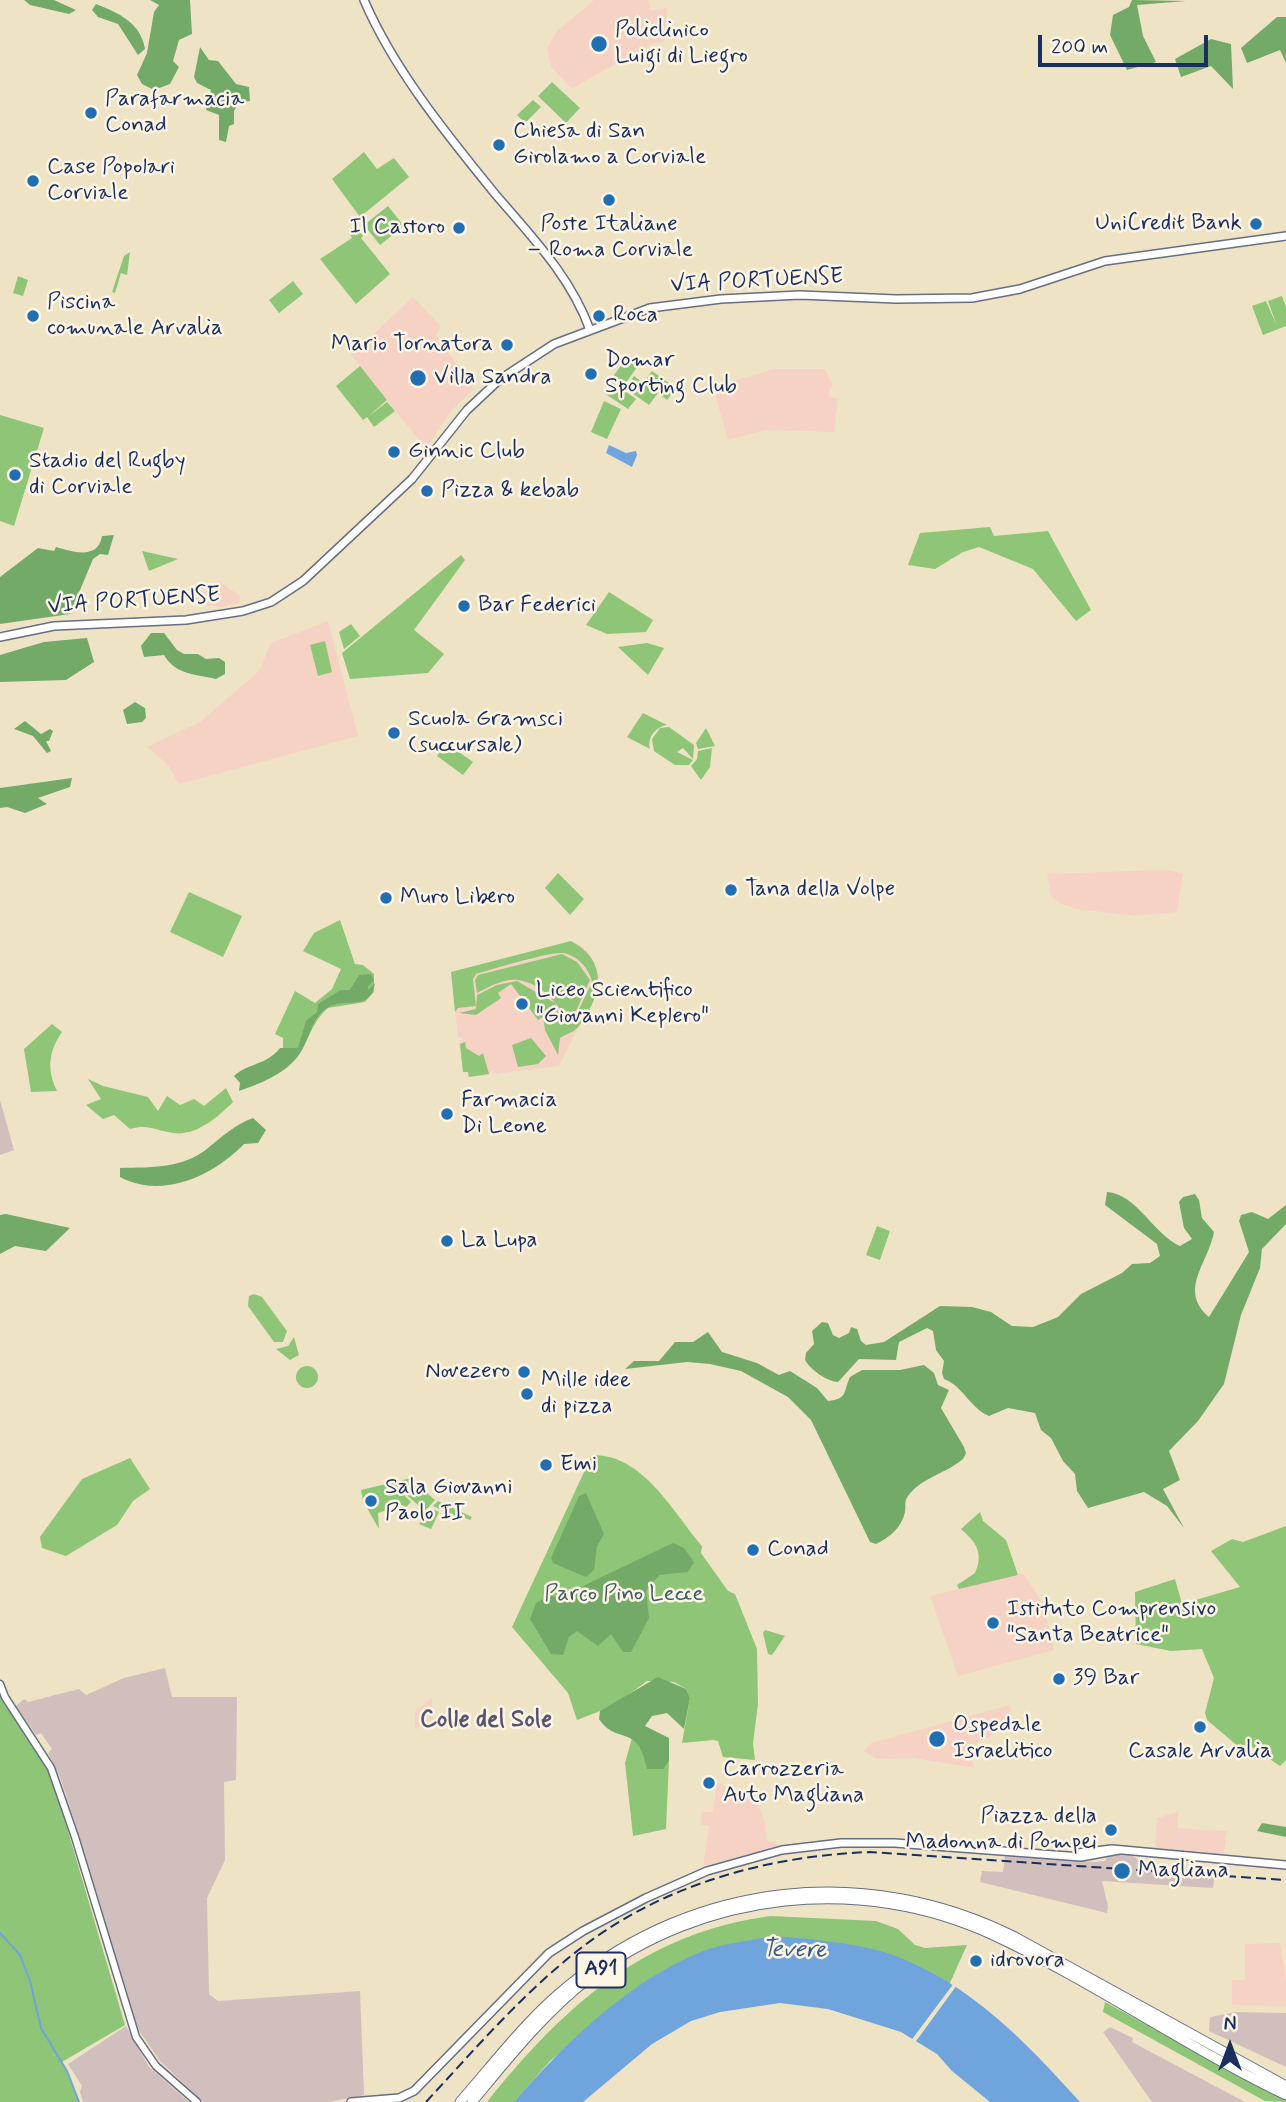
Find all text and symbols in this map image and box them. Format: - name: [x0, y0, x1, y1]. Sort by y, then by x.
- place label: Policlinico Luigi di Liegro: [615, 17, 748, 71]
- scale bar: [1041, 21, 1211, 65]
- text: 200 m: [1051, 33, 1108, 61]
- marker: Policlinico Luigi di Liegro: [589, 34, 609, 54]
- place label: Parafarmacia Conad: [105, 86, 244, 140]
- marker: Parafarmacia Conad: [83, 105, 99, 121]
- place label: Chiesa di San Girolamo a Corviale: [513, 118, 706, 172]
- marker: Chiesa di San Girolamo a Corviale: [491, 137, 507, 153]
- place label: Case Popolari Corviale: [47, 154, 175, 208]
- marker: Case Popolari Corviale: [25, 173, 41, 189]
- marker: Poste Italiane – Roma Corviale: [601, 192, 617, 208]
- place label: UniCredit Bank: [1095, 210, 1242, 238]
- place label: Poste Italiane – Roma Corviale: [525, 211, 693, 265]
- place label: Il Castoro: [349, 214, 445, 242]
- marker: UniCredit Bank: [1248, 216, 1264, 232]
- marker: Il Castoro: [451, 220, 467, 236]
- street label: VIA PORTUENSE: [670, 264, 844, 300]
- place label: Piscina comunale Arvalia: [47, 289, 223, 343]
- place label: Roca: [613, 302, 658, 330]
- marker: Piscina comunale Arvalia: [25, 308, 41, 324]
- marker: Roca: [591, 308, 607, 324]
- place label: Mario Tornatora: [331, 331, 493, 359]
- marker: Mario Tornatora: [499, 337, 515, 353]
- place label: Domar Sporting Club: [605, 347, 737, 401]
- place label: Villa Sandra: [434, 364, 552, 392]
- marker: Domar Sporting Club: [583, 366, 599, 382]
- marker: Villa Sandra: [408, 368, 428, 388]
- place label: Ginnic Club: [408, 438, 525, 466]
- marker: Ginnic Club: [386, 444, 402, 460]
- place label: Stadio del Rugby di Corviale: [29, 448, 186, 502]
- marker: Stadio del Rugby di Corviale: [7, 467, 23, 483]
- place label: Pizza & kebab: [441, 477, 579, 505]
- marker: Pizza & kebab: [419, 483, 435, 499]
- street label: VIA PORTUENSE: [47, 582, 221, 622]
- place label: Bar Federici: [478, 592, 596, 620]
- marker: Bar Federici: [456, 598, 472, 614]
- place label: Scuola Gramsci (succursale): [408, 706, 563, 760]
- marker: Scuola Gramsci (succursale): [386, 725, 402, 741]
- place label: Tana della Volpe: [745, 876, 895, 904]
- marker: Tana della Volpe: [723, 882, 739, 898]
- place label: Muro Libero: [400, 884, 515, 912]
- marker: Muro Libero: [378, 890, 394, 906]
- place label: Liceo Scientifico "Giovanni Keplero": [536, 977, 709, 1031]
- marker: Liceo Scientifico "Giovanni Keplero": [514, 996, 530, 1012]
- place label: Farmacia Di Leone: [461, 1087, 557, 1141]
- marker: Farmacia Di Leone: [439, 1106, 455, 1122]
- place label: La Lupa: [461, 1227, 537, 1255]
- marker: La Lupa: [439, 1233, 455, 1249]
- place label: Novezero: [425, 1358, 510, 1386]
- marker: Novezero: [516, 1364, 532, 1380]
- place label: Mille idee di pizza: [541, 1367, 631, 1421]
- marker: Mille idee di pizza: [519, 1386, 535, 1402]
- place label: Emi: [560, 1451, 597, 1479]
- marker: Emi: [538, 1457, 554, 1473]
- place label: Sala Giovanni Paolo II: [385, 1474, 513, 1528]
- marker: Sala Giovanni Paolo II: [363, 1493, 379, 1509]
- place label: Conad: [767, 1536, 829, 1564]
- marker: Conad: [745, 1542, 761, 1558]
- park label: Parco Pino Lecce: [544, 1581, 704, 1609]
- place label: Istituto Comprensivo "Santa Beatrice": [1007, 1596, 1216, 1650]
- marker: Istituto Comprensivo "Santa Beatrice": [985, 1615, 1001, 1631]
- place label: 39 Bar: [1073, 1665, 1139, 1693]
- marker: 39 Bar: [1051, 1671, 1067, 1687]
- district label: Colle del Sole: [420, 1707, 552, 1735]
- place label: Ospedale Israelitico: [953, 1712, 1052, 1766]
- marker: Casale Arvalia: [1192, 1719, 1208, 1735]
- marker: Ospedale Israelitico: [927, 1729, 947, 1749]
- place label: Casale Arvalia: [1128, 1738, 1272, 1766]
- place label: Carrozzeria Auto Magliana: [723, 1756, 864, 1810]
- marker: Carrozzeria Auto Magliana: [701, 1775, 717, 1791]
- place label: Piazza della Madonna di Pompei: [905, 1803, 1097, 1857]
- marker: Piazza della Madonna di Pompei: [1103, 1822, 1119, 1838]
- place label: Magliana: [1138, 1857, 1229, 1885]
- marker: Magliana: [1112, 1861, 1132, 1881]
- water label: Tevere: [761, 1936, 827, 1966]
- place label: idrovora: [990, 1947, 1065, 1975]
- road number: A91: [576, 1952, 626, 1988]
- marker: idrovora: [968, 1953, 984, 1969]
- north arrow: [1195, 2011, 1265, 2081]
- text: N: [1224, 2012, 1236, 2037]

